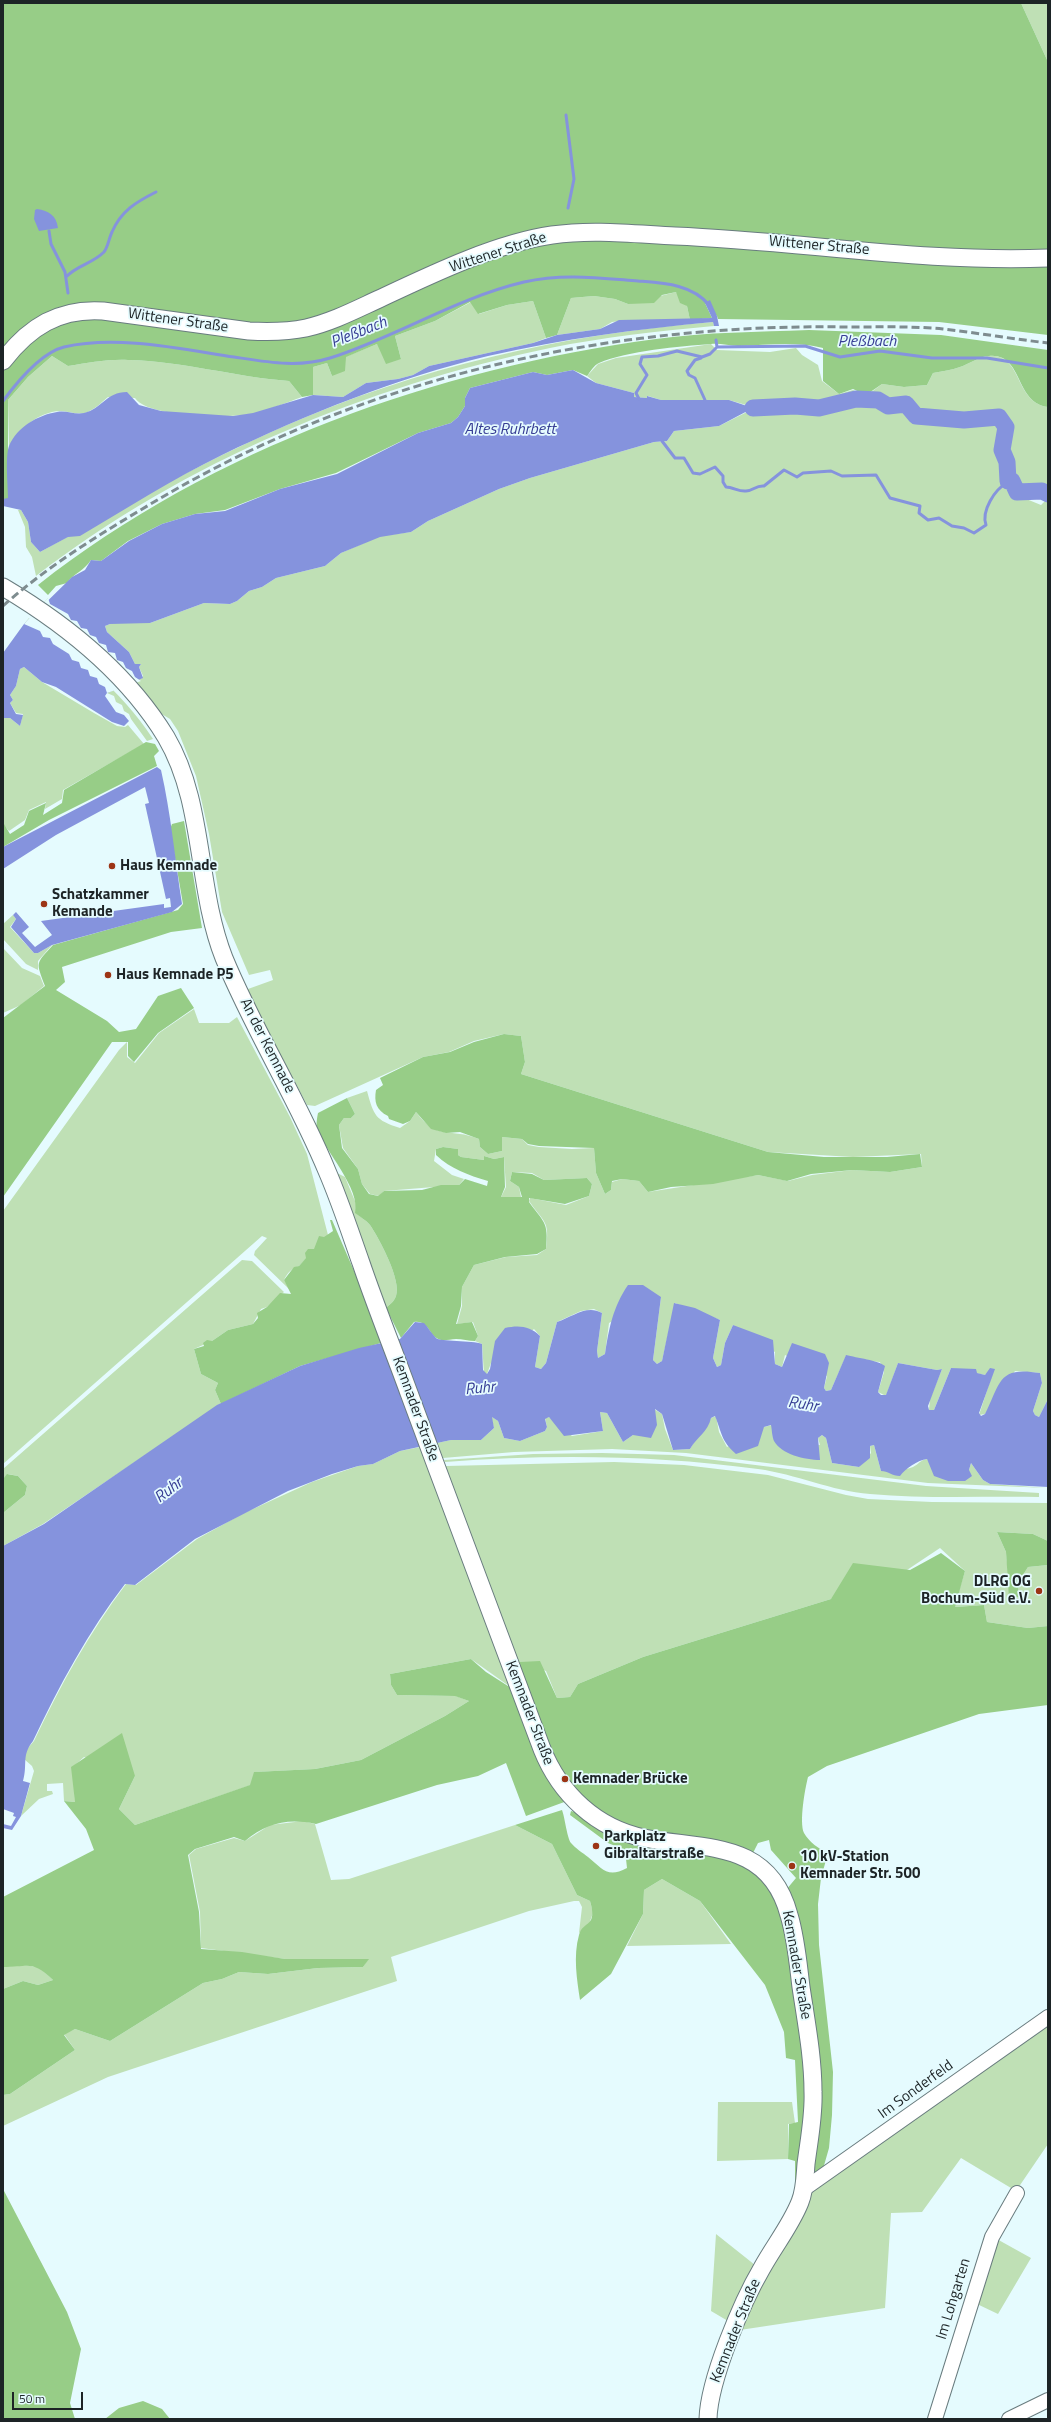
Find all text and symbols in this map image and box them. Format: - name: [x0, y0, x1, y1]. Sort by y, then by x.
- street label: Wittener Straße: [447, 229, 549, 277]
- street label: Wittener Straße: [768, 233, 870, 259]
- street label: Wittener Straße: [127, 305, 229, 337]
- water label: Pleßbach: [328, 313, 390, 353]
- water label: Pleßbach: [838, 332, 896, 352]
- water label: Altes Ruhrbett: [465, 420, 555, 440]
- place label: Haus Kemnade: [120, 857, 217, 875]
- marker: Haus Kemnade: [107, 861, 117, 871]
- place label: Schatzkammer Kemande: [52, 886, 149, 921]
- marker: Schatzkammer Kemande: [39, 899, 49, 909]
- place label: Haus Kemnade P5: [116, 966, 234, 984]
- marker: Haus Kemnade P5: [103, 970, 113, 980]
- street label: An der Kemnade: [235, 996, 299, 1096]
- street label: Kemnader Straße: [388, 1354, 442, 1464]
- water label: Ruhr: [464, 1378, 496, 1400]
- water label: Ruhr: [787, 1393, 819, 1417]
- water label: Ruhr: [151, 1474, 187, 1508]
- place label: DLRG OG Bochum-Süd e.V.: [921, 1573, 1031, 1608]
- marker: DLRG OG Bochum-Süd e.V.: [1034, 1586, 1044, 1596]
- street label: Kemnader Straße: [501, 1658, 557, 1768]
- place label: Kemnader Brücke: [573, 1770, 688, 1788]
- marker: Kemnader Brücke: [560, 1774, 570, 1784]
- place label: Parkplatz Gibraltarstraße: [604, 1828, 704, 1863]
- marker: Parkplatz Gibraltarstraße: [591, 1841, 601, 1851]
- place label: 10 kV-Station Kemnader Str. 500: [800, 1848, 920, 1883]
- marker: 10 kV-Station Kemnader Str. 500: [787, 1861, 797, 1871]
- street label: Kemnader Straße: [778, 1909, 814, 2021]
- street label: Im Sonderfeld: [875, 2057, 957, 2123]
- street label: Im Lohgarten: [933, 2256, 975, 2342]
- street label: Kemnader Straße: [707, 2277, 765, 2385]
- scale bar: [14, 2384, 85, 2410]
- text: 50 m: [19, 2389, 45, 2408]

